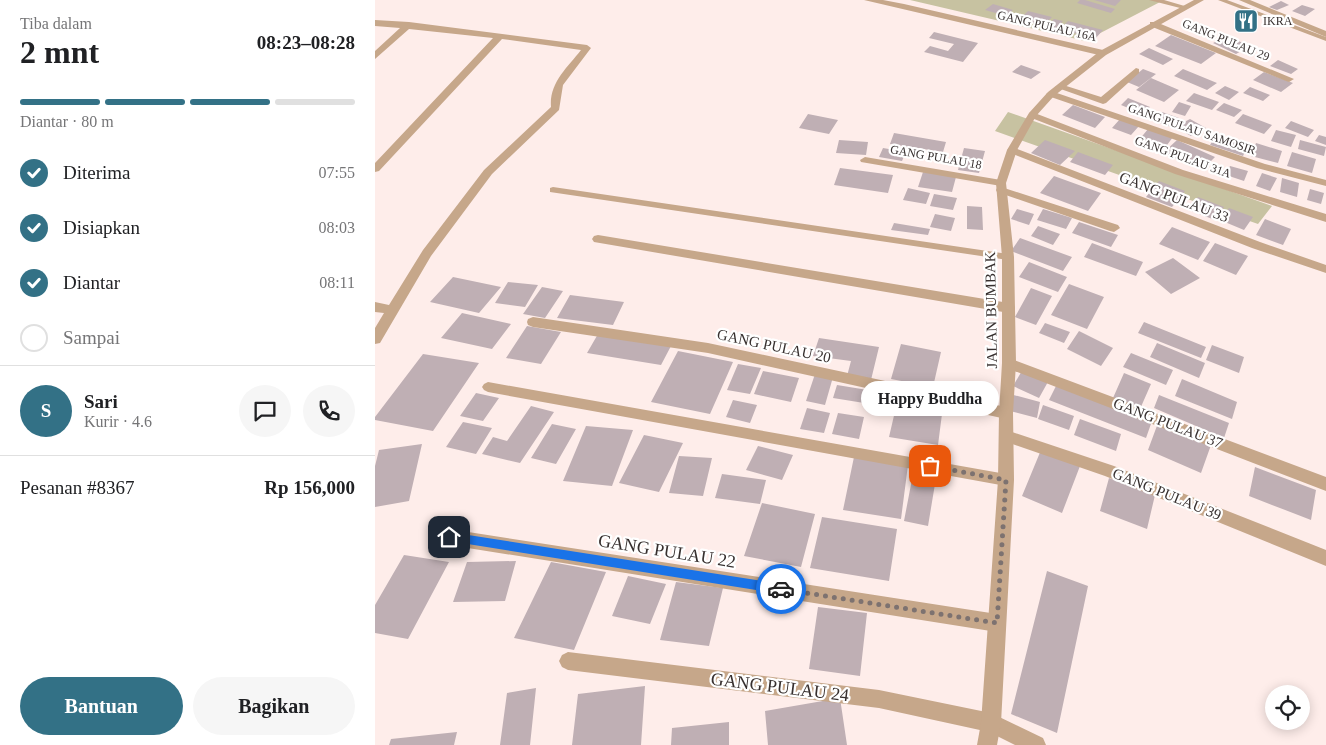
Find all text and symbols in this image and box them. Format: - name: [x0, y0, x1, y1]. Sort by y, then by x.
- street label: GANG PULAU 16A: [996, 8, 1098, 44]
- restaurant icon: IKRA: [1233, 8, 1259, 34]
- place label: IKRA: [1263, 14, 1293, 28]
- text: Tiba dalam: [20, 15, 92, 32]
- street label: GANG PULAU 29: [1180, 16, 1272, 64]
- text: 08:23–08:28: [257, 32, 355, 53]
- text: 2 mnt: [20, 34, 99, 70]
- street label: GANG PULAU SAMOSIR: [1126, 101, 1258, 157]
- text: Diantar · 80 m: [20, 113, 114, 130]
- street label: GANG PULAU 31A: [1133, 133, 1233, 181]
- street label: GANG PULAU 18: [889, 142, 983, 172]
- icon: check: [20, 159, 48, 187]
- text: Diterima: [63, 162, 131, 183]
- text: 07:55: [319, 164, 355, 181]
- street label: GANG PULAU 33: [1117, 169, 1231, 225]
- icon: check: [20, 214, 48, 242]
- text: Disiapkan: [63, 217, 140, 238]
- text: 08:03: [319, 219, 355, 236]
- street label: JALAN BUMBAK: [982, 251, 1000, 369]
- icon: check: [20, 269, 48, 297]
- text: Diantar: [63, 272, 120, 293]
- text: 08:11: [319, 274, 355, 291]
- street label: GANG PULAU 20: [716, 326, 832, 366]
- text: Sampai: [63, 327, 120, 348]
- callout: Happy Buddha: [861, 381, 999, 416]
- button: chat: [239, 385, 291, 437]
- button: phone: [303, 385, 355, 437]
- text: Happy Buddha: [878, 390, 982, 407]
- text: Sari: [84, 391, 118, 412]
- street label: GANG PULAU 37: [1111, 395, 1225, 451]
- text: S: [41, 400, 51, 421]
- text: Kurir · 4.6: [84, 413, 152, 430]
- pin: [909, 445, 951, 487]
- icon: bag: [916, 452, 944, 480]
- street label: GANG PULAU 39: [1110, 465, 1224, 523]
- text: Pesanan #8367: [20, 477, 135, 498]
- text: Rp 156,000: [264, 477, 355, 498]
- pin: [428, 516, 470, 558]
- icon: home: [435, 523, 463, 551]
- street label: GANG PULAU 22: [597, 530, 737, 572]
- courier: [756, 564, 806, 614]
- icon: car: [767, 575, 795, 603]
- street label: GANG PULAU 24: [710, 669, 850, 705]
- button: Bantuan: [20, 677, 183, 735]
- button: Bagikan: [193, 677, 355, 735]
- map controls: [1265, 685, 1310, 730]
- button: locate: [1265, 685, 1310, 730]

